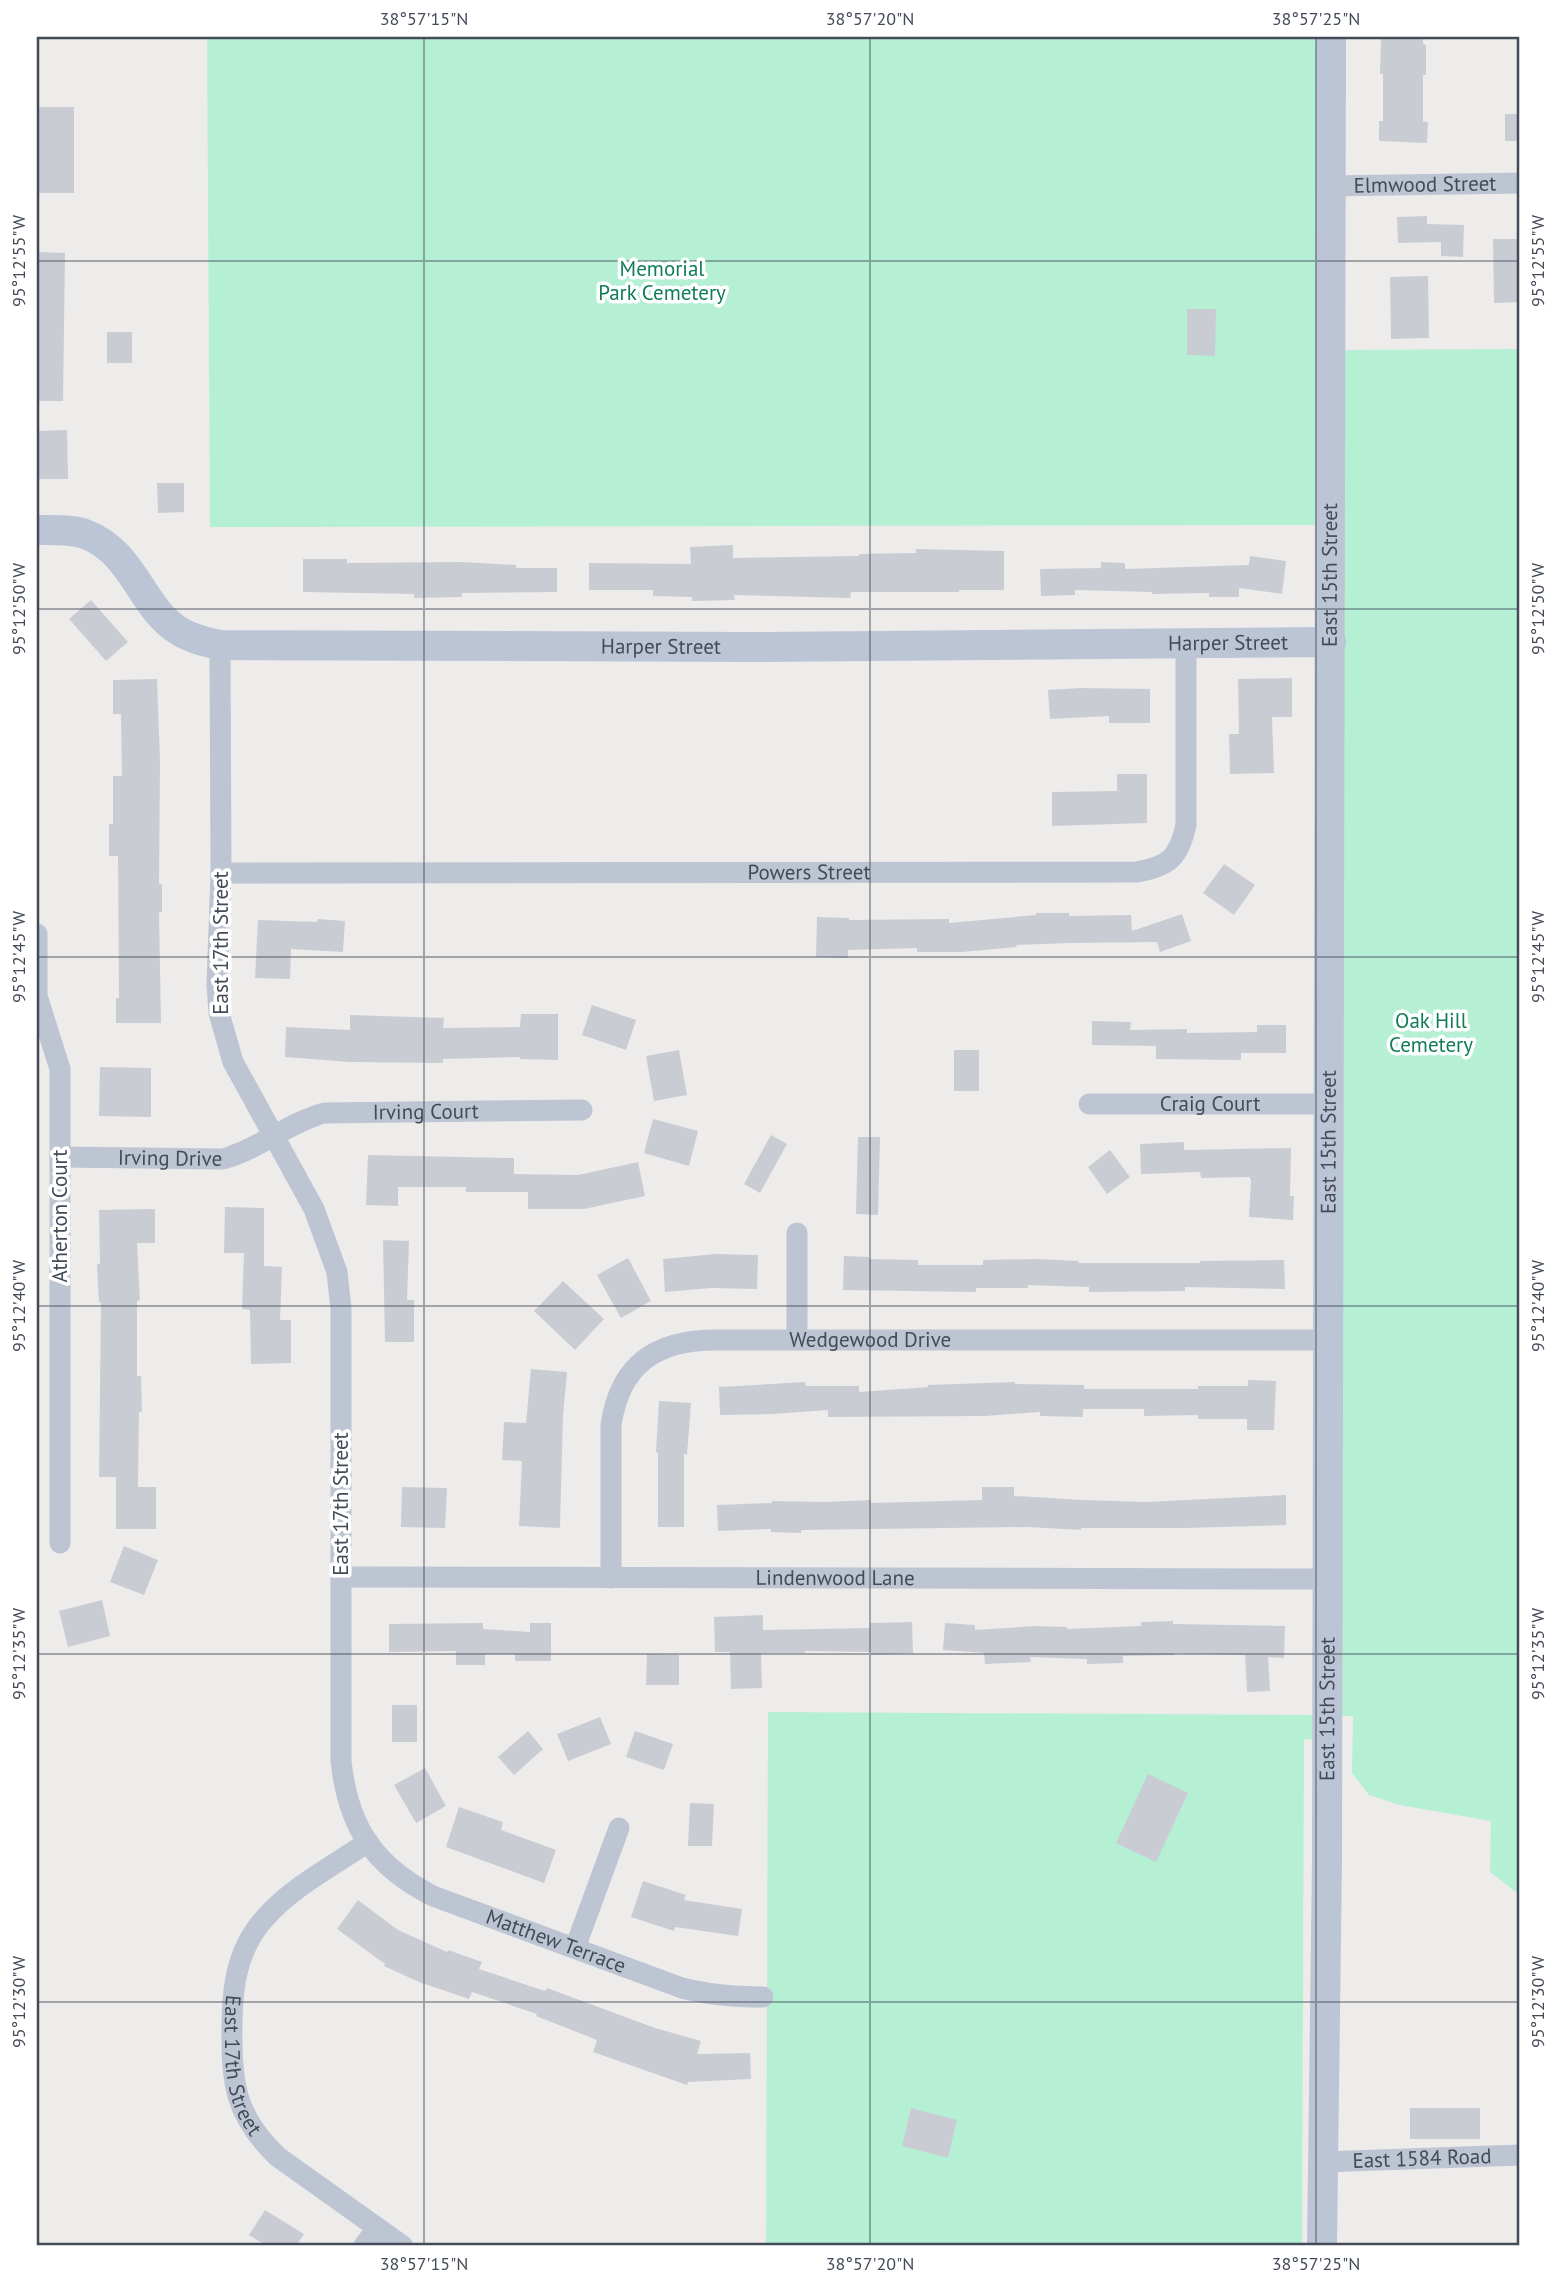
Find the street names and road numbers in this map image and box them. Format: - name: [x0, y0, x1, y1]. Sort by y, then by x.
- street label: Elmwood Street: [1353, 169, 1497, 199]
- street label: East 15th Street: [1316, 503, 1343, 647]
- street label: Harper Street: [1168, 628, 1288, 656]
- street label: Harper Street: [601, 632, 721, 660]
- street label: Powers Street: [747, 858, 871, 885]
- street label: East 17th Street: [207, 871, 234, 1015]
- street label: East 15th Street: [1314, 1070, 1342, 1214]
- street label: Craig Court: [1160, 1090, 1260, 1117]
- street label: Irving Court: [372, 1097, 479, 1125]
- street label: Irving Drive: [118, 1144, 222, 1172]
- street label: Atherton Court: [46, 1150, 73, 1282]
- street label: Wedgewood Drive: [789, 1326, 951, 1353]
- street label: East 17th Street: [327, 1432, 354, 1576]
- street label: Lindenwood Lane: [755, 1564, 915, 1591]
- street label: East 15th Street: [1313, 1637, 1340, 1781]
- street label: Matthew Terrace: [482, 1903, 630, 1979]
- street label: East 17th Street: [219, 1994, 268, 2141]
- street label: East 1584 Road: [1352, 2142, 1492, 2174]

